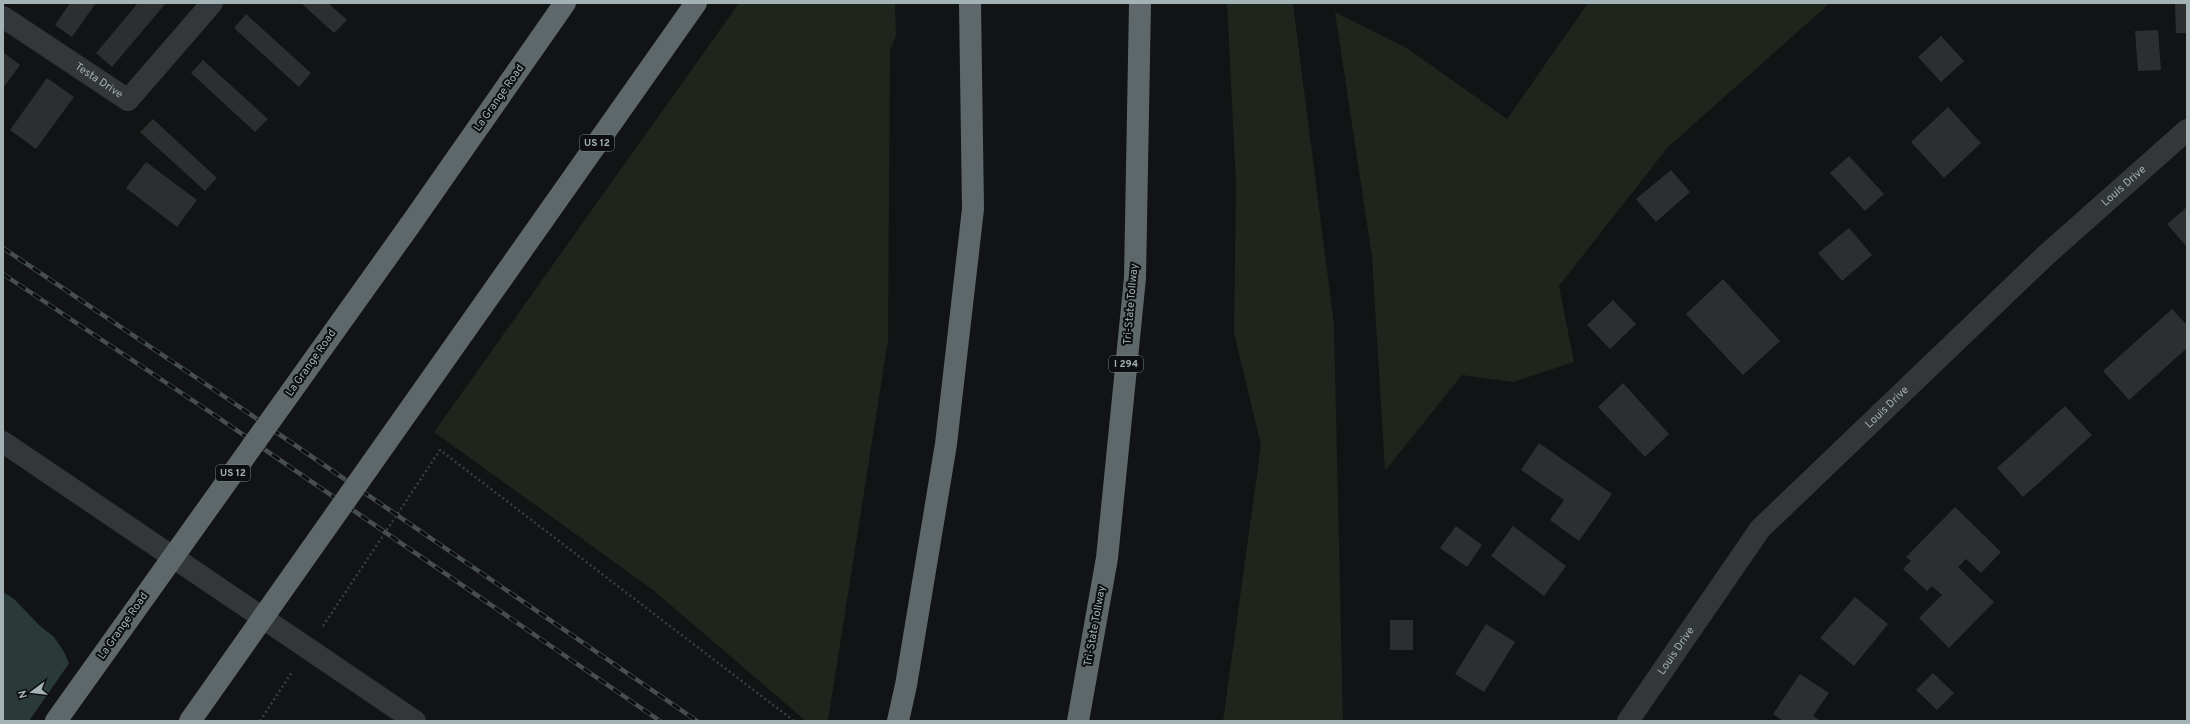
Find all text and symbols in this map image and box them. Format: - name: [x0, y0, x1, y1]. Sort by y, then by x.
- street label: Testa Drive: [72, 60, 126, 102]
- street label: La Grange Road: [471, 62, 527, 134]
- road number: US 12: [580, 135, 614, 151]
- street label: Louis Drive: [2099, 162, 2149, 210]
- street label: Tri-State Tollway: [1120, 263, 1142, 345]
- street label: La Grange Road: [283, 327, 339, 399]
- road number: I 294: [1109, 356, 1143, 372]
- street label: Louis Drive: [1862, 383, 1912, 431]
- road number: US 12: [216, 465, 250, 481]
- street label: Tri-State Tollway: [1081, 584, 1109, 667]
- street label: La Grange Road: [95, 590, 151, 662]
- street label: Louis Drive: [1655, 624, 1698, 678]
- north arrow: [12, 672, 52, 712]
- text: N: [16, 689, 31, 700]

